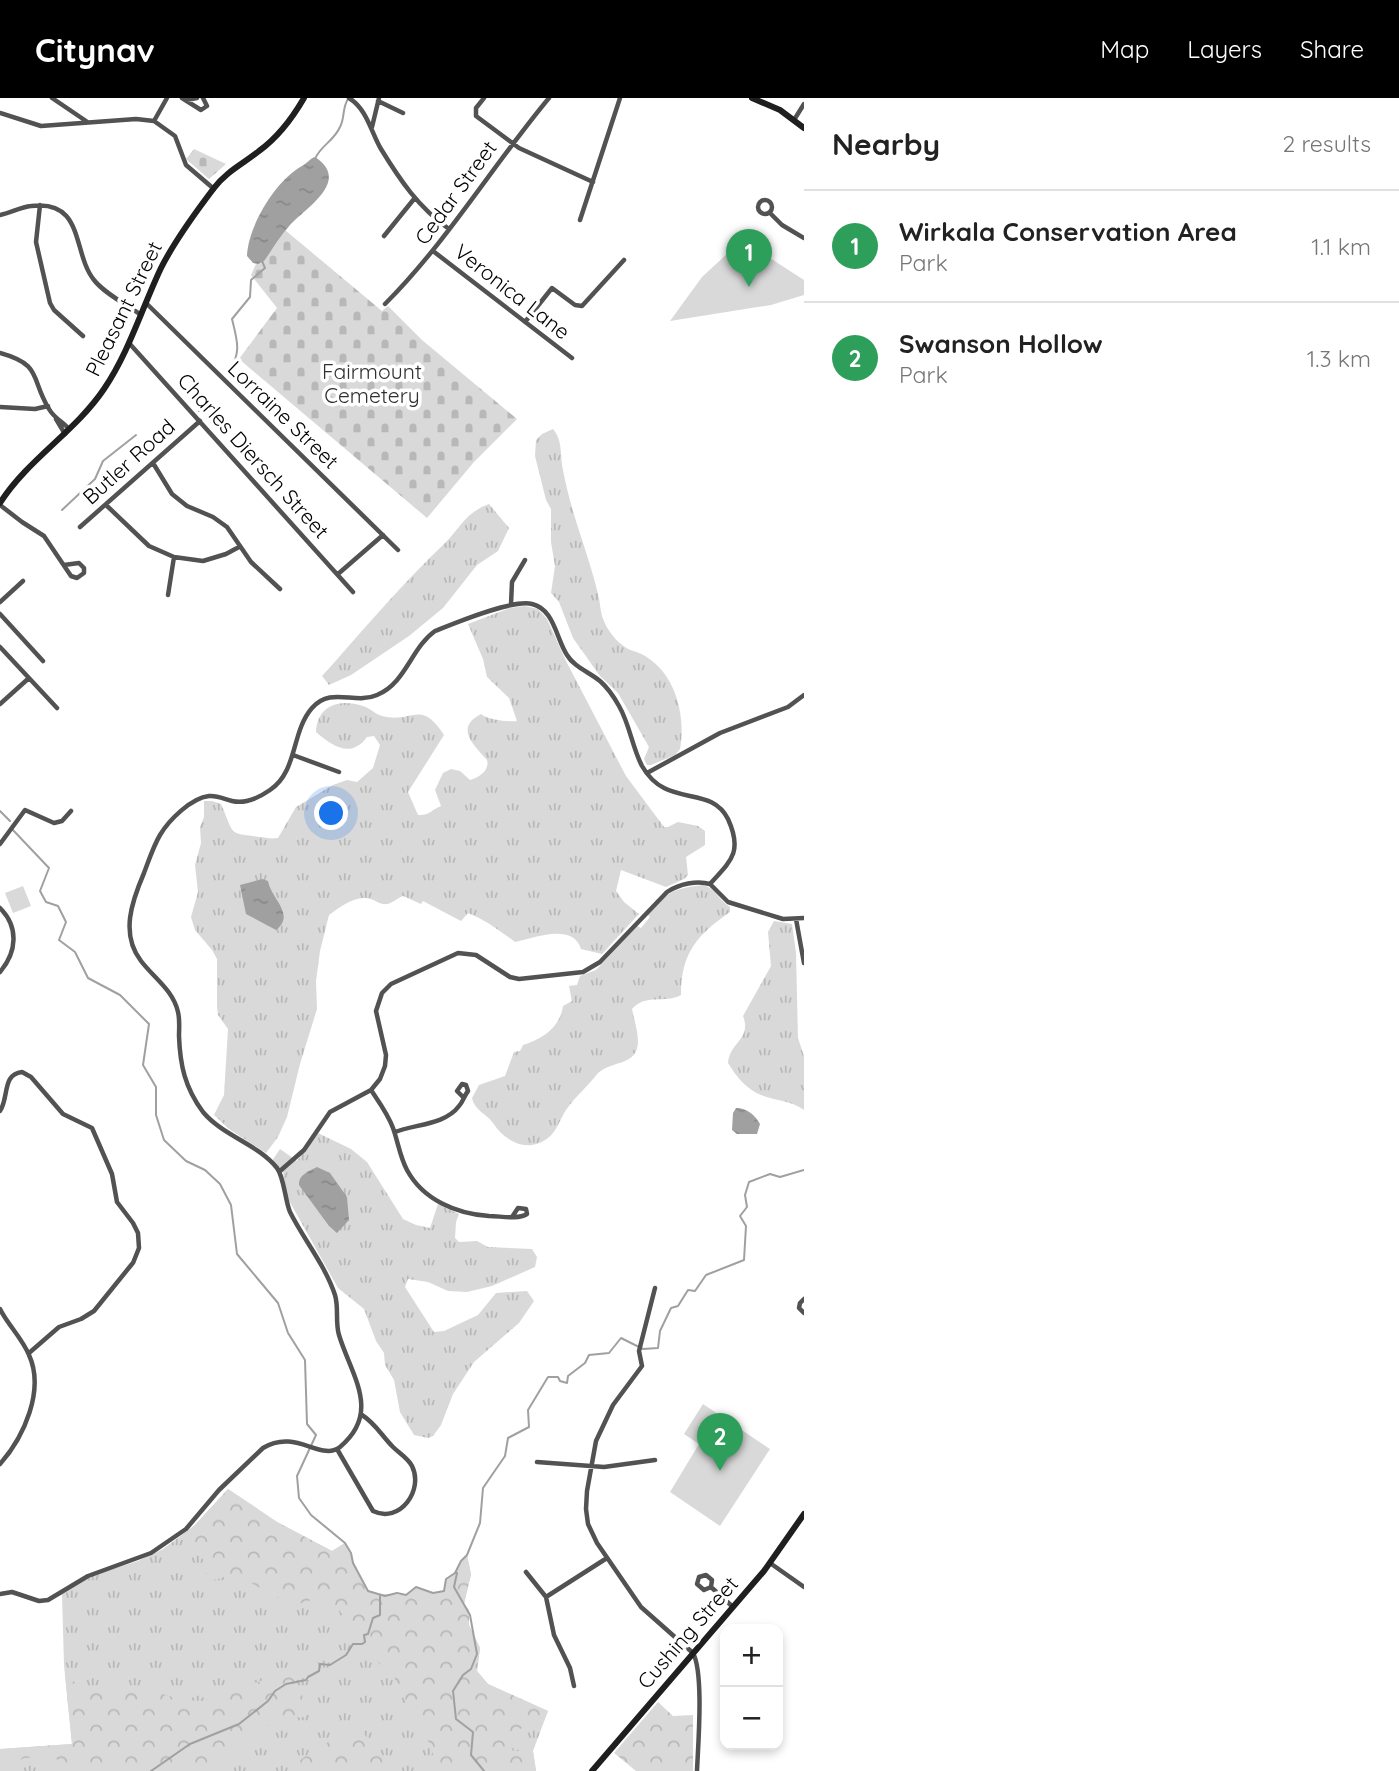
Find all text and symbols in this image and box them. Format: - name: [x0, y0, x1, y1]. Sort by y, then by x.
- text: Citynav: [35, 29, 155, 70]
- text: Map: [1100, 34, 1149, 64]
- text: Layers: [1187, 34, 1262, 64]
- text: Share: [1300, 34, 1364, 64]
- text: Nearby: [832, 125, 940, 163]
- text: 2 results: [1282, 129, 1371, 158]
- street label: Cedar Street: [409, 135, 502, 250]
- text: Wirkala Conservation Area: [899, 215, 1237, 248]
- pin: 1: [726, 229, 772, 287]
- text: 1: [851, 232, 859, 261]
- text: 1.1 km: [1311, 232, 1371, 261]
- street label: Pleasant Street: [79, 237, 167, 380]
- street label: Veronica Lane: [450, 238, 576, 344]
- text: Park: [899, 248, 948, 277]
- text: Swanson Hollow: [899, 327, 1103, 360]
- text: 2: [848, 344, 862, 373]
- text: 1.3 km: [1307, 344, 1371, 373]
- street label: Lorraine Street: [223, 355, 345, 474]
- park label: Fairmount Cemetery: [322, 358, 422, 408]
- text: Park: [899, 360, 948, 389]
- street label: Charles Diersch Street: [173, 367, 335, 543]
- street label: Butler Road: [77, 413, 180, 509]
- your location: [314, 796, 348, 830]
- pin: 2: [697, 1413, 743, 1471]
- street label: Cushing Street: [631, 1571, 743, 1694]
- map controls: [720, 1624, 783, 1750]
- button: +: [720, 1624, 783, 1687]
- button: −: [720, 1687, 783, 1750]

